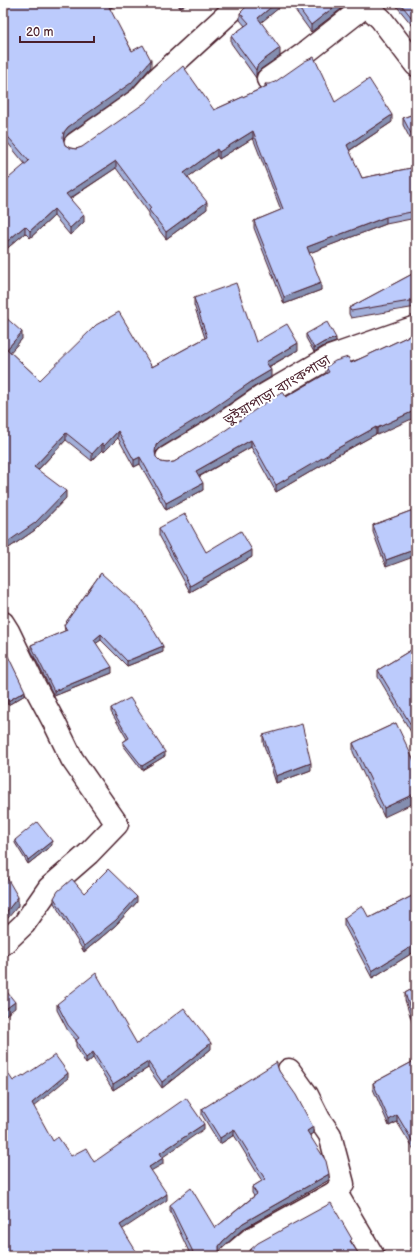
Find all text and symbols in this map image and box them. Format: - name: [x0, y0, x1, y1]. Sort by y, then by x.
- scale bar: [20, 18, 94, 44]
- text: 20 m: [26, 25, 53, 40]
- street label: ভুইয়াপাড়া ব্যাংকপাড়া: [220, 351, 334, 429]

